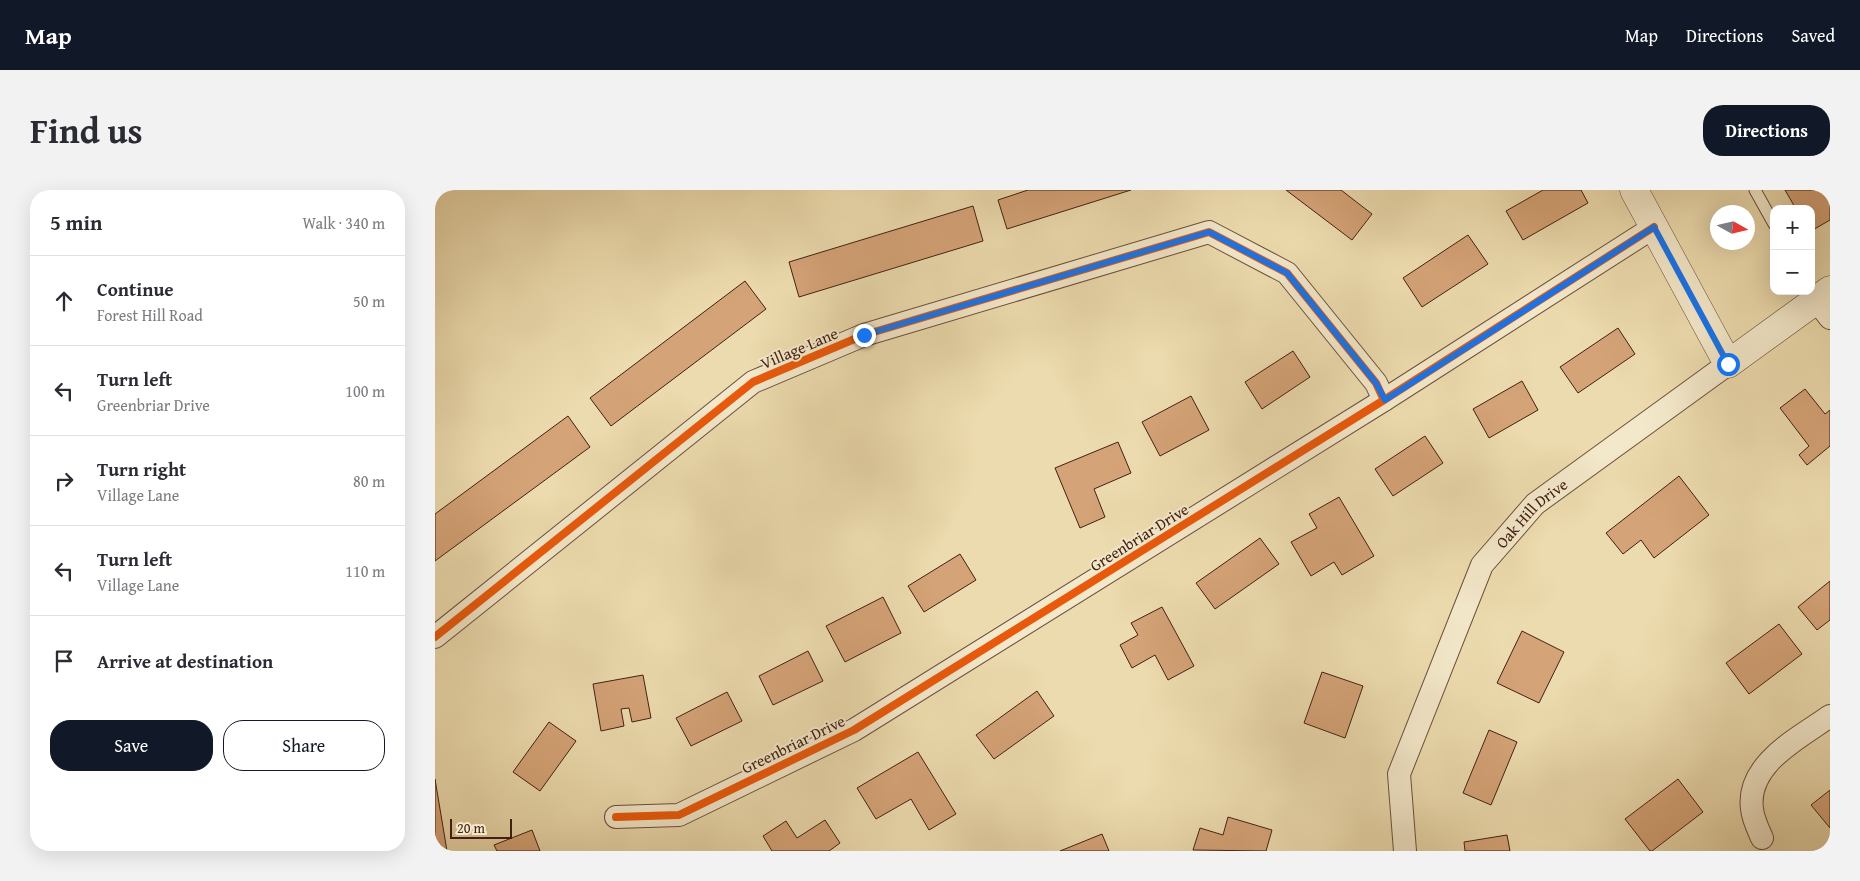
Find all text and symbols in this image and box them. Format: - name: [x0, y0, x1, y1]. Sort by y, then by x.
- text: Map: [25, 18, 72, 53]
- text: Map: [1625, 22, 1658, 49]
- text: Directions: [1686, 22, 1763, 49]
- text: Saved: [1791, 22, 1835, 49]
- text: Find us: [30, 105, 143, 156]
- button: Directions: [1703, 105, 1830, 156]
- north arrow: [1710, 205, 1755, 250]
- map controls: [1770, 205, 1815, 295]
- button: +: [1770, 205, 1815, 250]
- text: 5 min: [50, 207, 102, 238]
- text: Walk · 340 m: [302, 211, 385, 235]
- button: −: [1770, 250, 1815, 295]
- text: Continue: [97, 275, 174, 303]
- icon: ahead: [50, 287, 78, 315]
- text: 50 m: [353, 289, 385, 313]
- text: Forest Hill Road: [97, 303, 203, 327]
- street label: Village Lane: [756, 321, 842, 375]
- route end: [853, 324, 876, 347]
- route start: [1717, 353, 1740, 376]
- text: Turn left: [97, 365, 172, 393]
- icon: left: [50, 377, 78, 405]
- text: 100 m: [345, 379, 385, 403]
- text: Greenbriar Drive: [97, 393, 210, 417]
- text: Turn right: [97, 455, 186, 483]
- icon: right: [50, 467, 78, 495]
- text: 80 m: [353, 469, 385, 493]
- street label: Oak Hill Drive: [1490, 472, 1572, 554]
- text: Village Lane: [97, 483, 179, 507]
- street label: Greenbriar Drive: [1085, 497, 1193, 577]
- text: Turn left: [97, 545, 172, 573]
- icon: left: [50, 557, 78, 585]
- text: 110 m: [345, 559, 385, 583]
- text: Village Lane: [97, 573, 179, 597]
- icon: arrive: [50, 647, 78, 675]
- text: Arrive at destination: [97, 647, 273, 675]
- street label: Greenbriar Drive: [737, 709, 849, 779]
- button: Save: [50, 720, 213, 771]
- button: Share: [223, 720, 385, 771]
- scale bar: [450, 816, 513, 839]
- text: 20 m: [457, 818, 485, 838]

